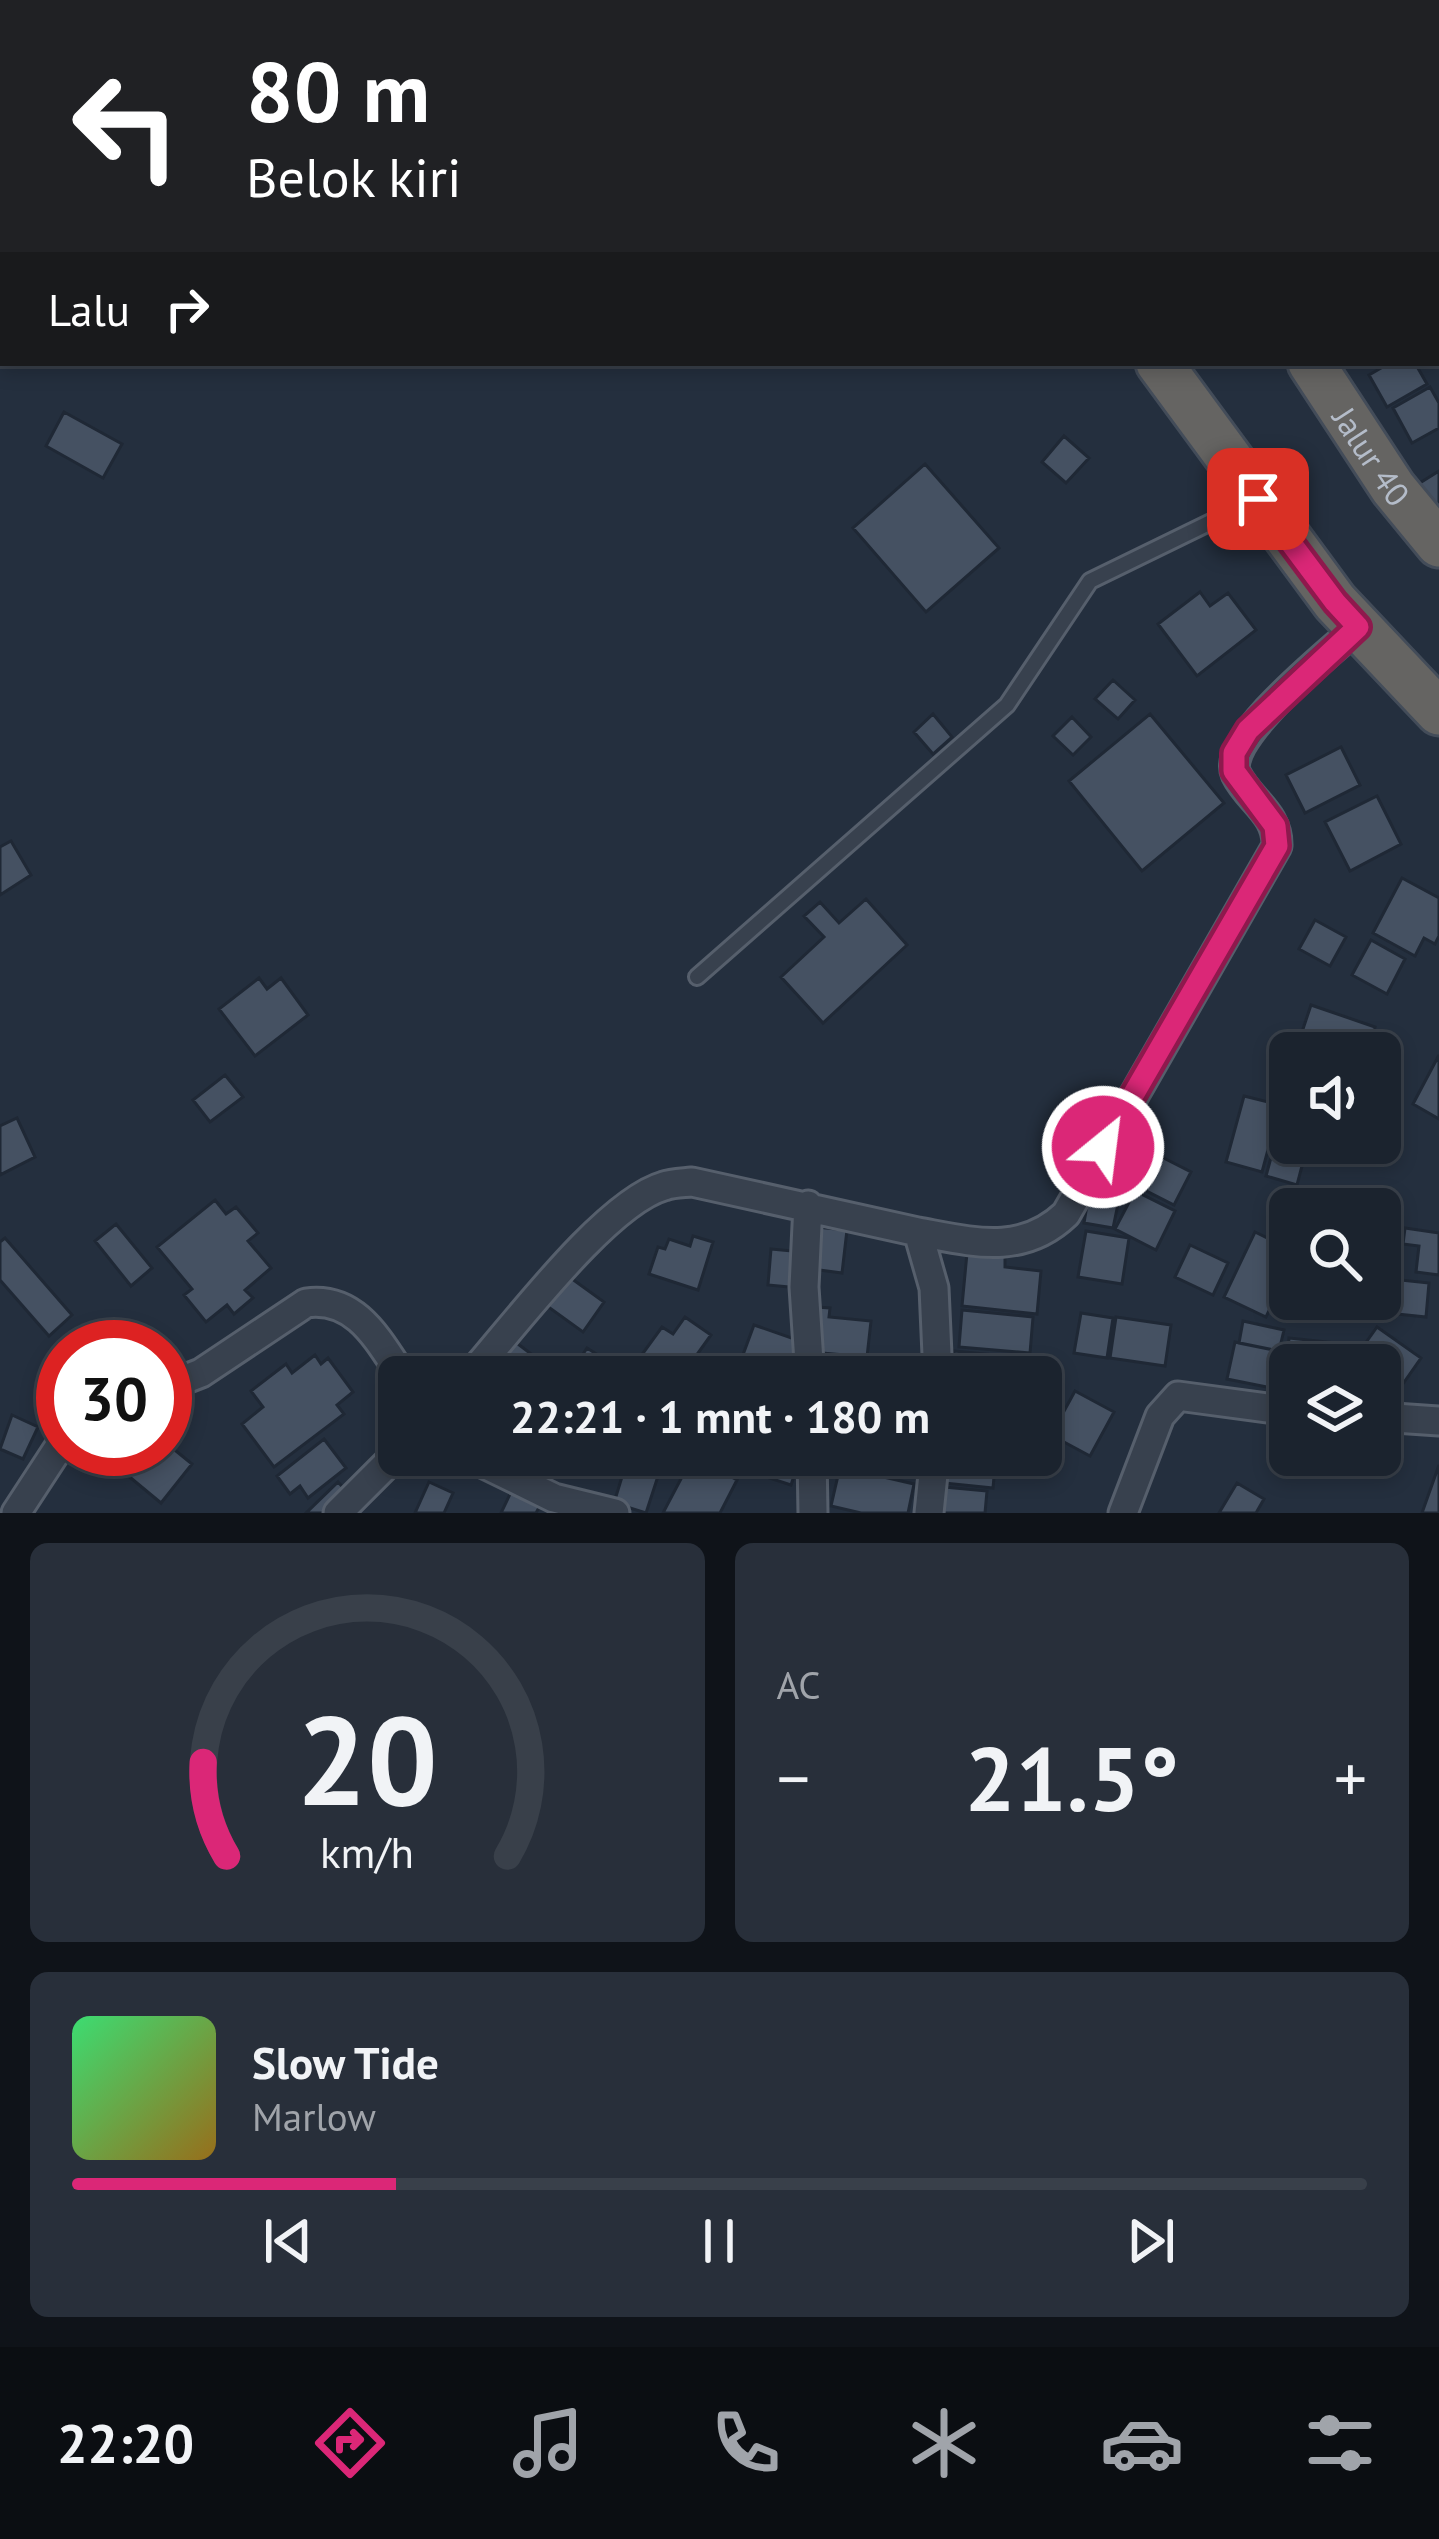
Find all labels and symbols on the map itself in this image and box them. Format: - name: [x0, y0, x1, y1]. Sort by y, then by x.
- street label: Jalur 40: [1323, 397, 1420, 514]
- pin: [1207, 448, 1309, 550]
- position arrow: [1040, 1084, 1166, 1210]
- speed limit sign: 30: [36, 1320, 192, 1476]

